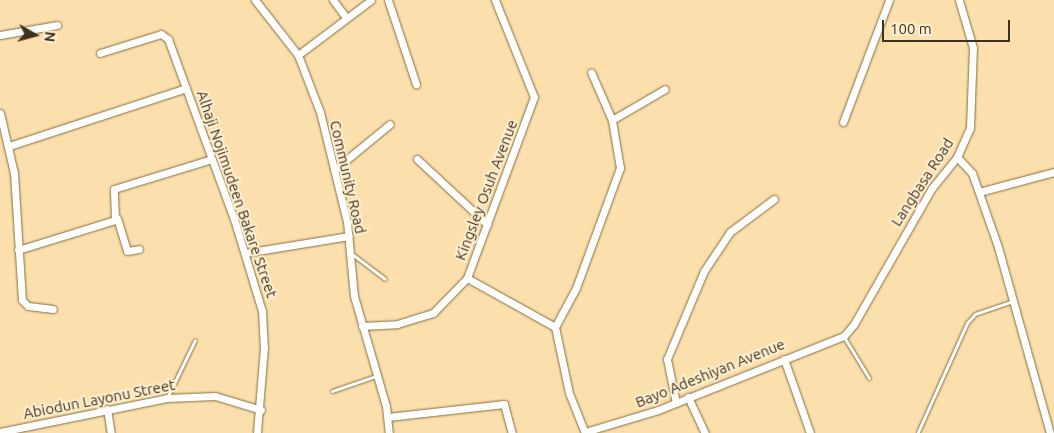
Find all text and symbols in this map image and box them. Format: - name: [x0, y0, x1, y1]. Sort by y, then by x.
- north arrow: [10, 10, 60, 60]
- scale bar: [884, 10, 1012, 42]
- text: 100 m: [890, 20, 932, 37]
- text: N: [41, 31, 58, 43]
- street label: Alhaji Nojimudeen Bakare Street: [193, 88, 281, 300]
- street label: Kingsley Osuh Avenue: [451, 117, 521, 263]
- street label: Community Road: [326, 119, 370, 235]
- street label: Langbasa Road: [887, 135, 957, 229]
- street label: Bayo Adeshiyan Avenue: [633, 335, 787, 411]
- street label: Abiodun Layonu Street: [22, 375, 176, 423]

